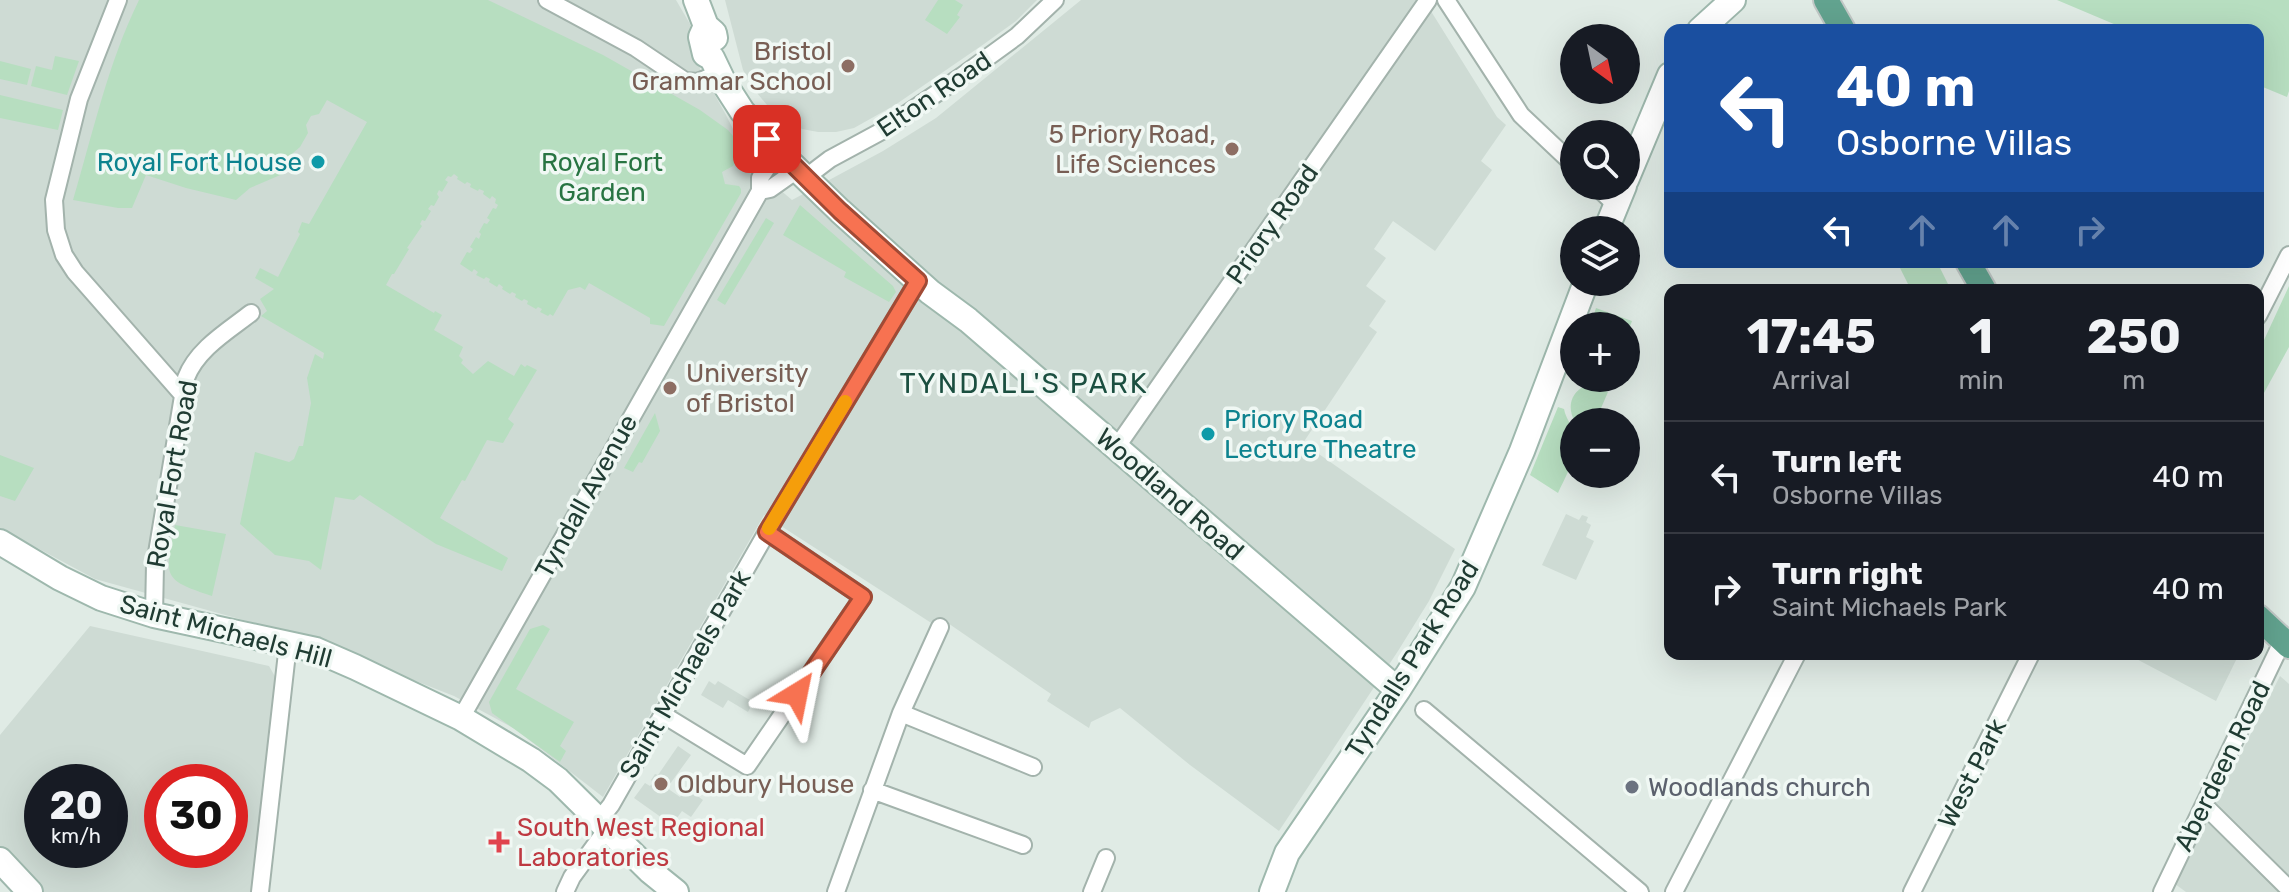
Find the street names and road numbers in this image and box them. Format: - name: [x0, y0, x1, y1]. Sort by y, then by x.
- street label: Elton Road: [871, 45, 997, 144]
- street label: Priory Road: [1220, 158, 1325, 290]
- street label: Royal Fort Road: [141, 378, 204, 570]
- street label: Tyndall Avenue: [529, 409, 644, 583]
- street label: Woodland Road: [1090, 422, 1250, 567]
- street label: Tyndalls Park Road: [1339, 555, 1486, 764]
- street label: Saint Michaels Park: [613, 564, 758, 784]
- street label: Saint Michaels Hill: [116, 588, 335, 675]
- street label: Aberdeen Road: [2168, 676, 2277, 856]
- street label: West Park: [1932, 713, 2013, 833]

